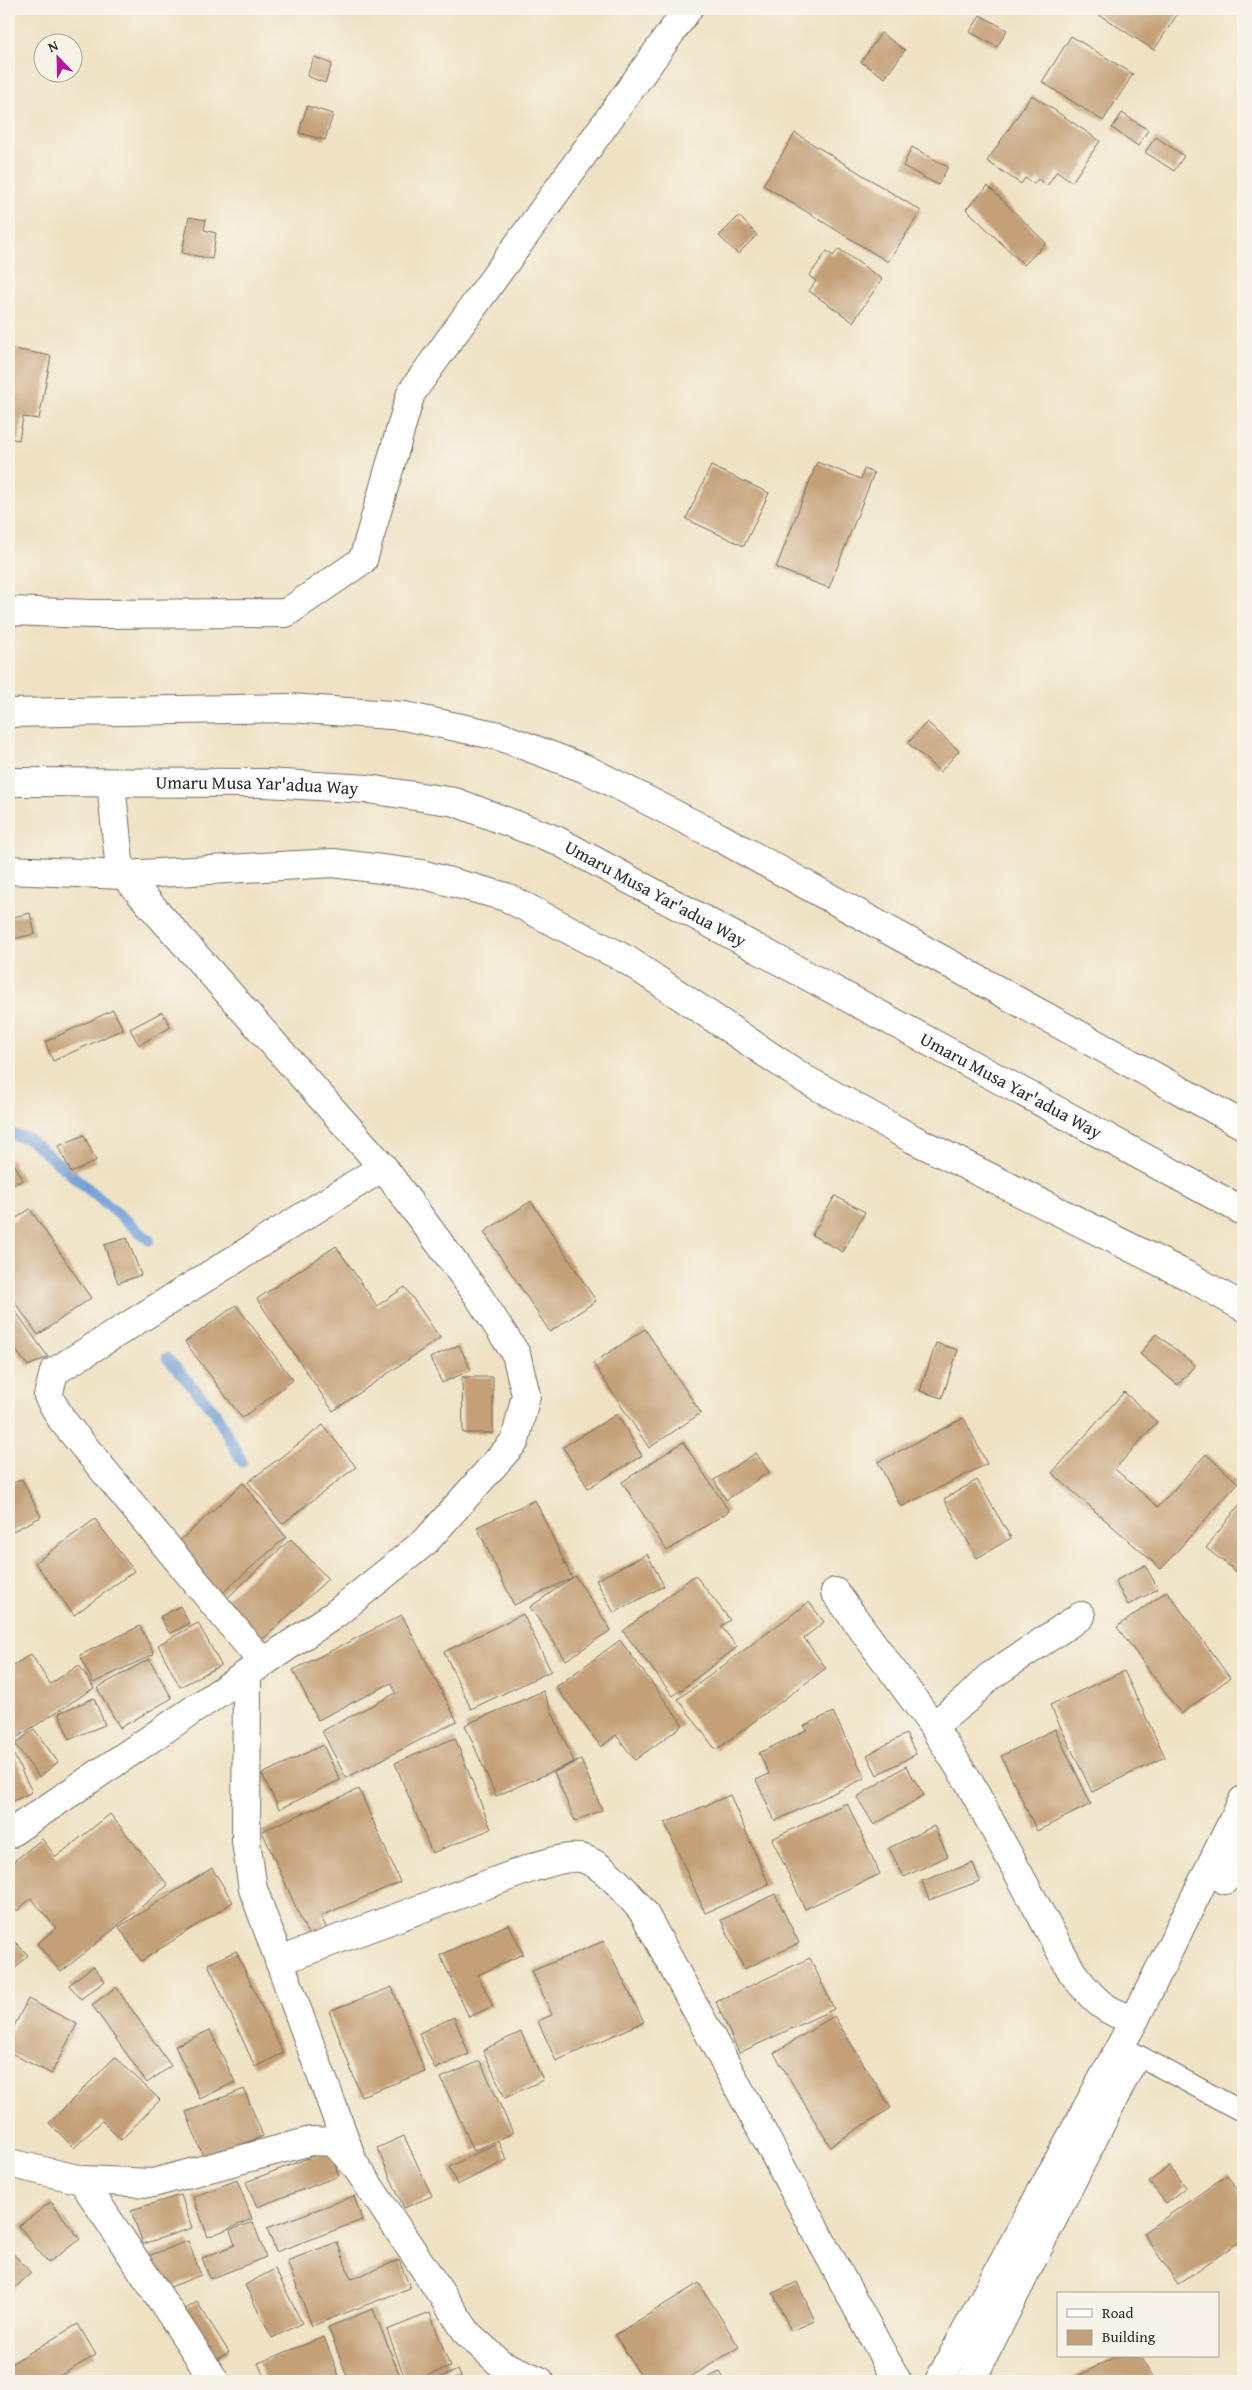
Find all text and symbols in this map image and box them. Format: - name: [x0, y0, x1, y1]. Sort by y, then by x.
- north arrow: [32, 32, 82, 82]
- text: N: [45, 35, 62, 57]
- street label: Umaru Musa Yar'adua Way: [155, 769, 359, 801]
- street label: Umaru Musa Yar'adua Way: [560, 833, 751, 953]
- street label: Umaru Musa Yar'adua Way: [915, 1025, 1107, 1145]
- legend: [1057, 2292, 1220, 2358]
- text: Road: [1102, 2302, 1133, 2323]
- text: Building: [1102, 2326, 1156, 2347]

